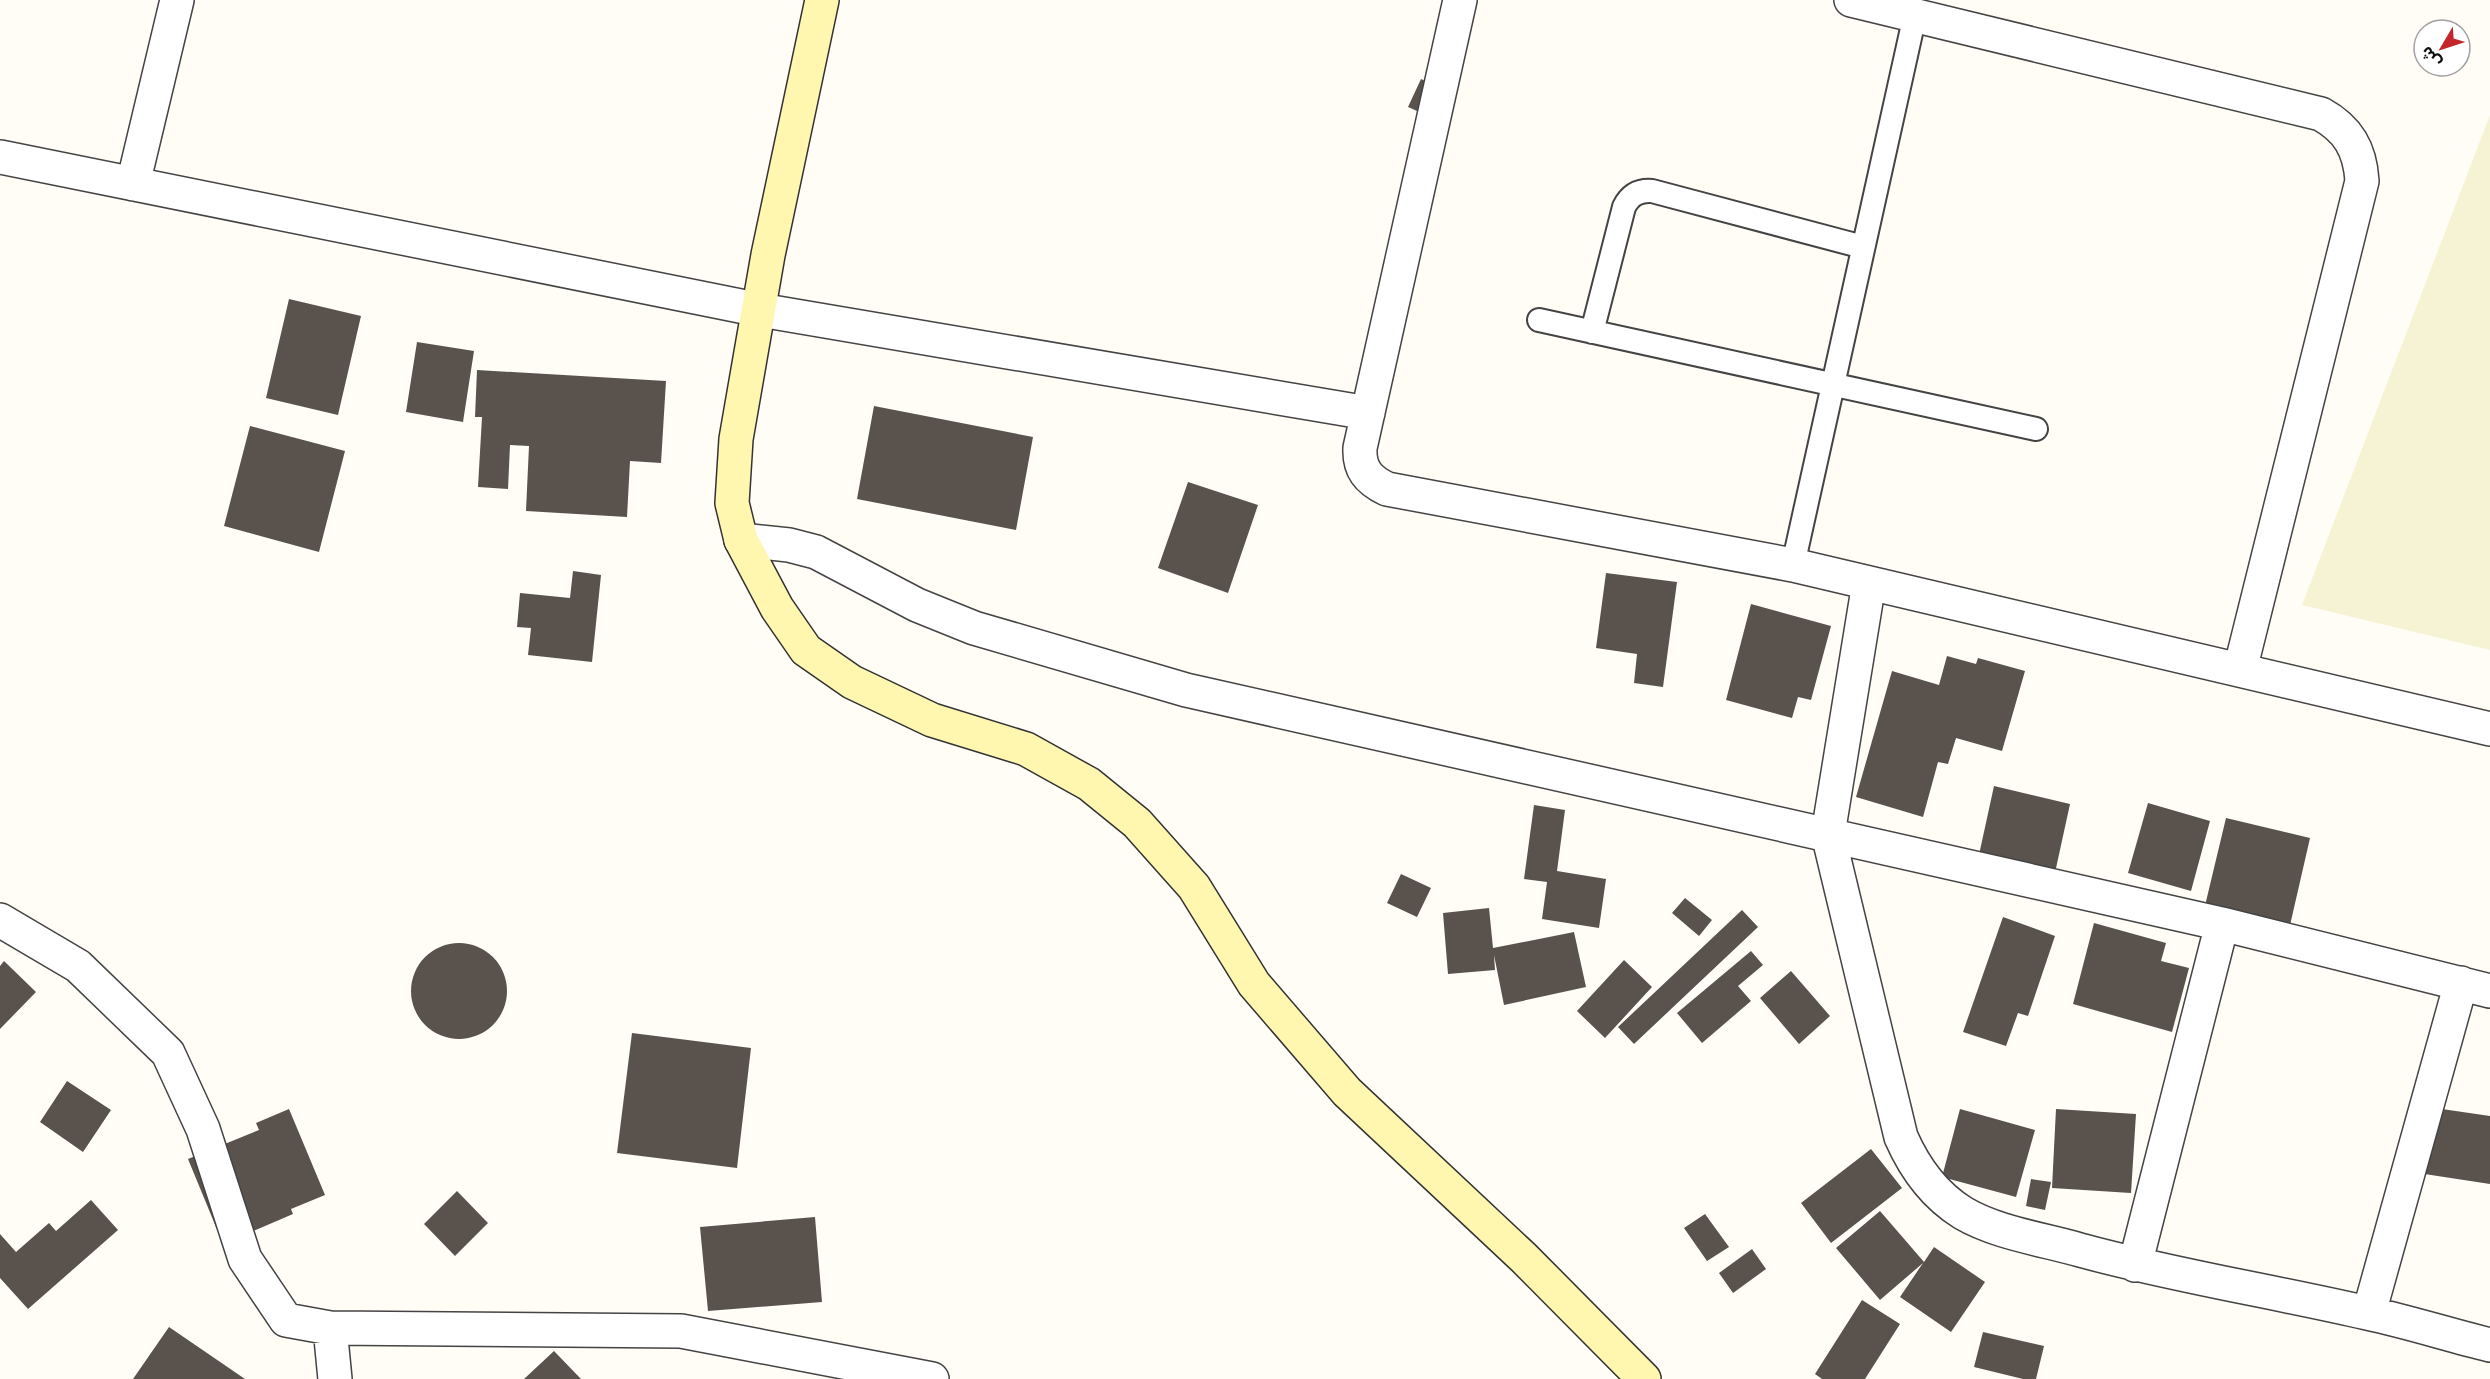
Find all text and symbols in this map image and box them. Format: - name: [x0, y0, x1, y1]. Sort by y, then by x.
- north arrow: [2412, 18, 2472, 78]
- text: ش: [2415, 42, 2446, 73]

